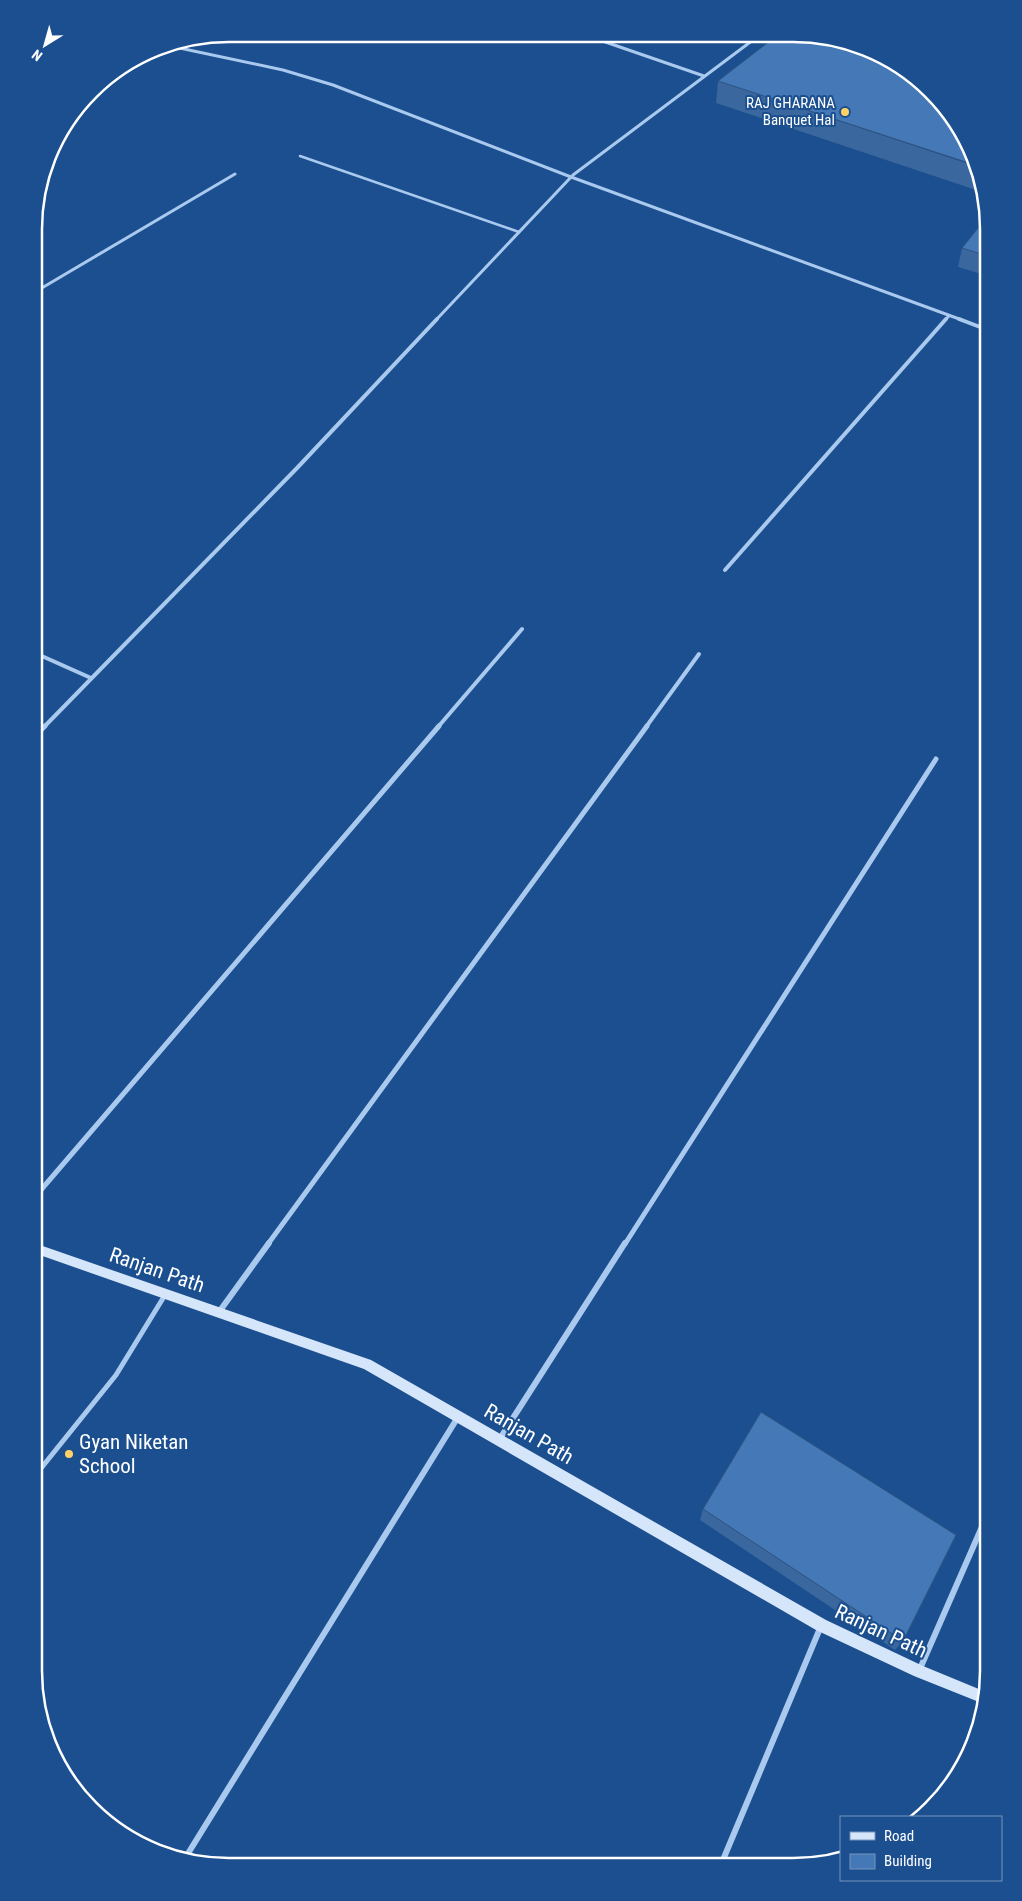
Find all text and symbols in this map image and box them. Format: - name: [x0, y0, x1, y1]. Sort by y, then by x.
- north arrow: [20, 20, 70, 70]
- text: N: [29, 46, 45, 64]
- place label: RAJ GHARANA Banquet Hal: [746, 94, 835, 129]
- marker: RAJ GHARANA Banquet Hal: [839, 106, 851, 118]
- street label: Ranjan Path: [106, 1243, 208, 1297]
- street label: Ranjan Path: [480, 1399, 578, 1469]
- place label: Gyan Niketan School: [79, 1430, 188, 1478]
- marker: Gyan Niketan School: [63, 1448, 75, 1460]
- street label: Ranjan Path: [831, 1599, 931, 1663]
- legend: [840, 1816, 1002, 1881]
- text: Road: [884, 1827, 914, 1845]
- text: Building: [884, 1852, 932, 1870]

